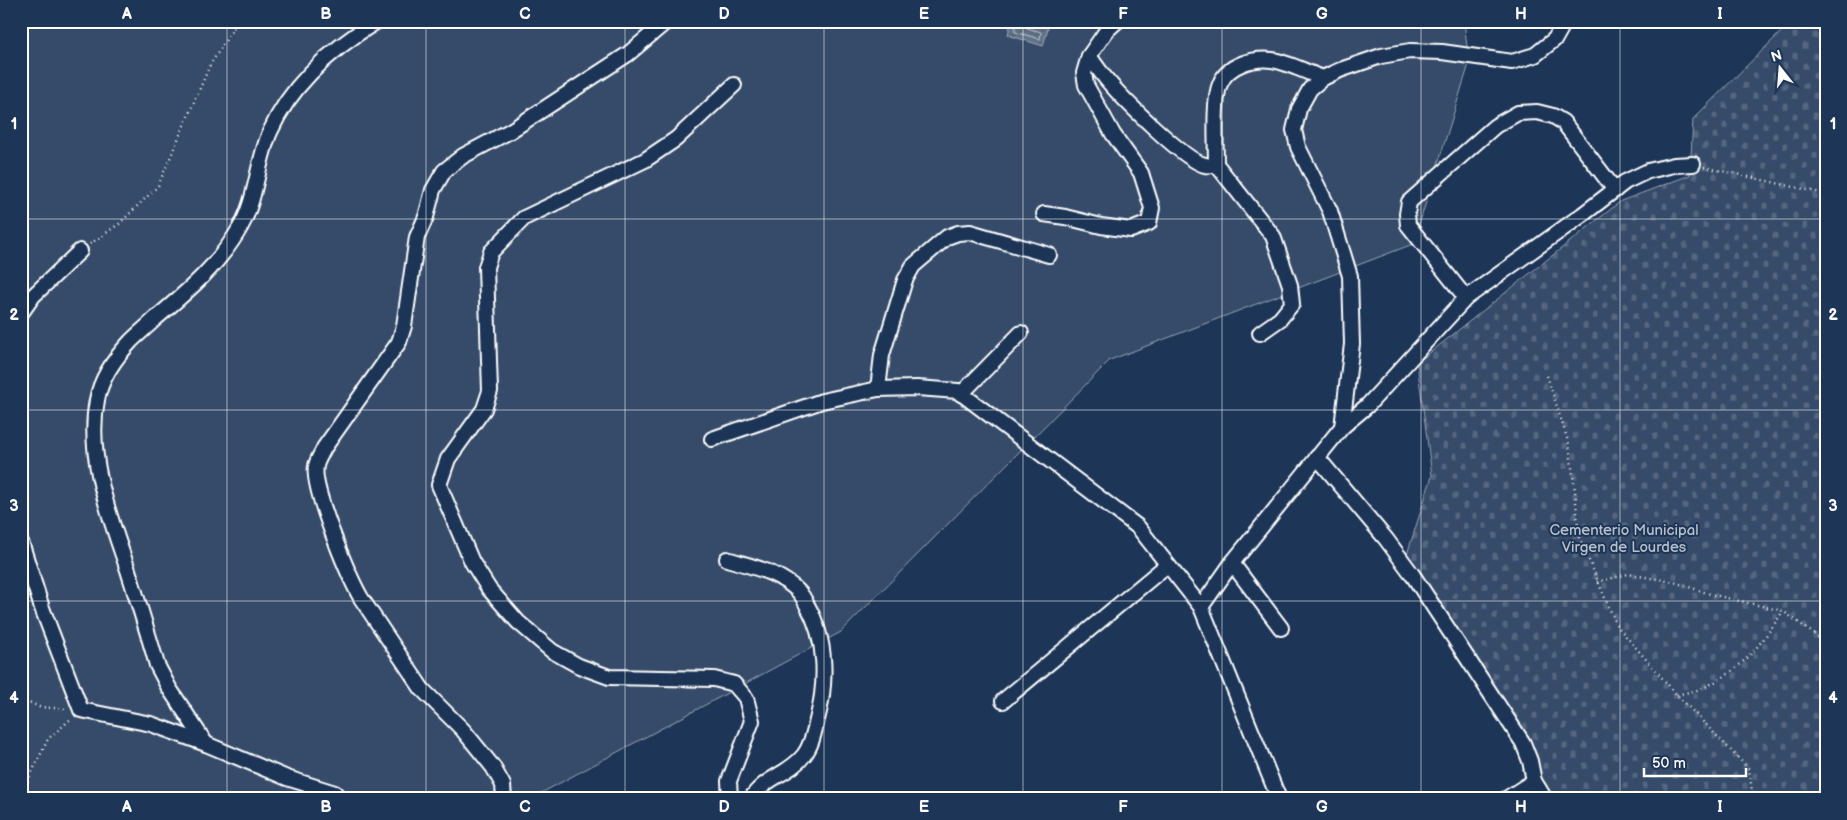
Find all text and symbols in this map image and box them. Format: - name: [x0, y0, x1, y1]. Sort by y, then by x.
- text: A: [121, 5, 132, 24]
- text: B: [320, 5, 332, 24]
- text: C: [519, 5, 531, 24]
- text: D: [718, 5, 730, 24]
- text: E: [919, 5, 929, 24]
- text: F: [1118, 5, 1128, 24]
- text: G: [1316, 5, 1328, 24]
- text: H: [1515, 5, 1527, 24]
- text: I: [1717, 5, 1723, 24]
- north arrow: [1754, 42, 1804, 92]
- text: N: [1769, 46, 1784, 66]
- text: 1: [11, 115, 17, 134]
- text: 1: [1830, 115, 1836, 134]
- text: 2: [9, 306, 19, 325]
- text: 2: [1828, 306, 1838, 325]
- text: 3: [9, 497, 19, 516]
- text: 3: [1828, 497, 1838, 516]
- park label: Cementerio Municipal Virgen de Lourdes: [1549, 521, 1699, 557]
- text: 4: [9, 689, 19, 708]
- text: 4: [1828, 689, 1838, 708]
- scale bar: [1644, 745, 1747, 777]
- text: 50 m: [1652, 754, 1686, 773]
- text: A: [121, 798, 132, 817]
- text: B: [320, 798, 332, 817]
- text: C: [519, 798, 531, 817]
- text: D: [718, 798, 730, 817]
- text: E: [919, 798, 929, 817]
- text: F: [1118, 798, 1128, 817]
- text: G: [1316, 798, 1328, 817]
- text: H: [1515, 798, 1527, 817]
- text: I: [1717, 798, 1723, 817]

